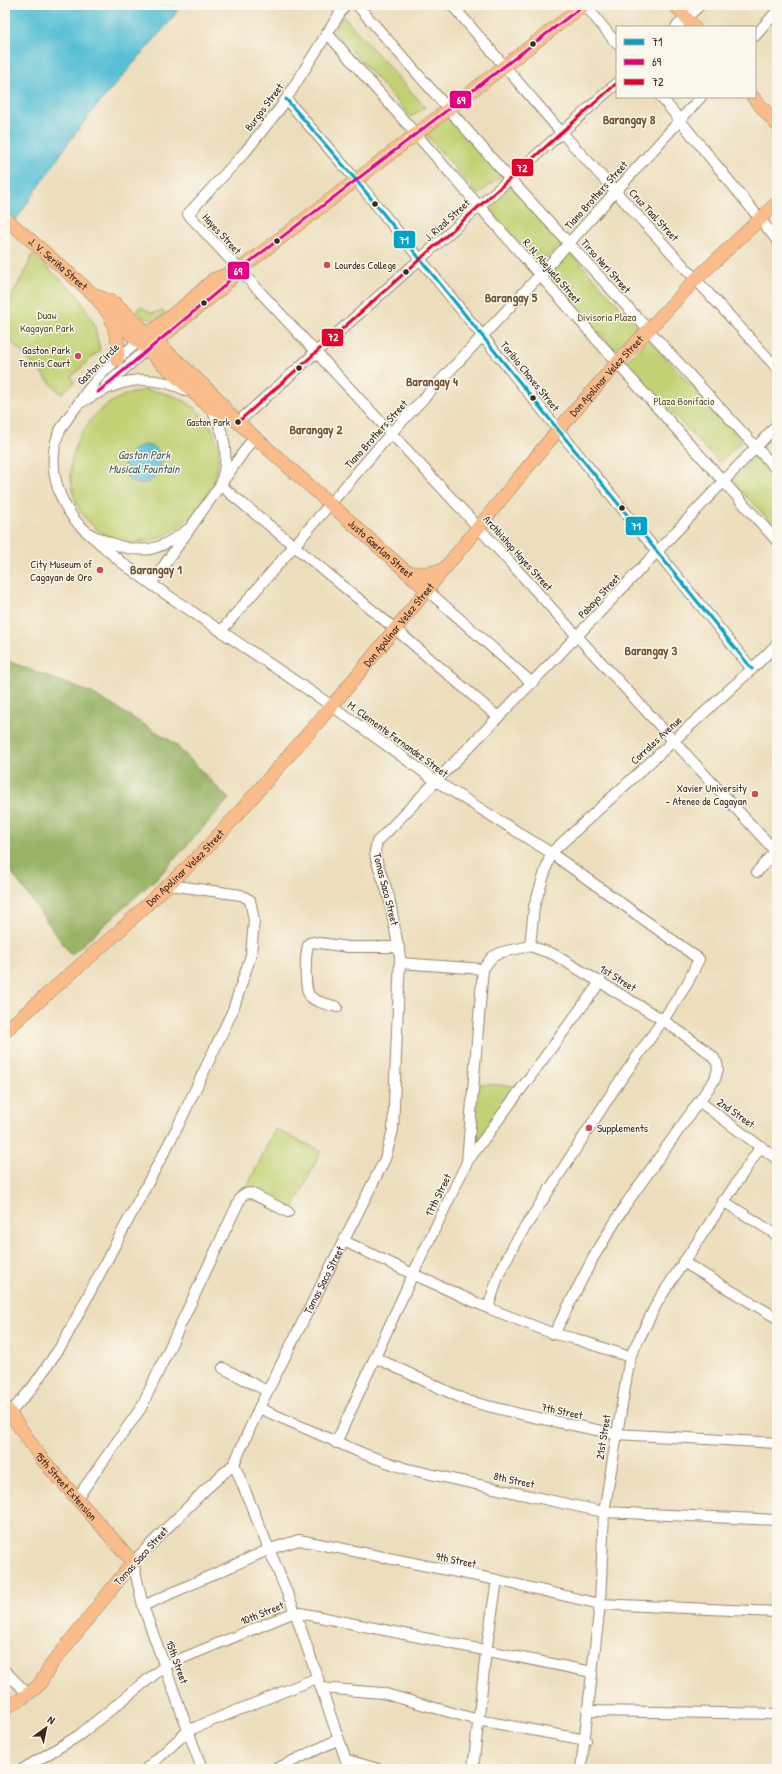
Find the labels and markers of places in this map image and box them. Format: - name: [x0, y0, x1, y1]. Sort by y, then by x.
- unlabelled marker: [528, 39, 538, 49]
- unlabelled marker: [370, 199, 380, 209]
- unlabelled marker: [272, 236, 282, 246]
- place label: Lourdes College: [335, 258, 397, 272]
- marker: Lourdes College: [322, 260, 332, 270]
- unlabelled marker: [401, 267, 411, 277]
- unlabelled marker: [199, 298, 209, 308]
- place label: Gaston Park Tennis Court: [18, 343, 70, 370]
- marker: Gaston Park Tennis Court: [73, 351, 83, 361]
- unlabelled marker: [294, 363, 304, 373]
- unlabelled marker: [528, 393, 538, 403]
- place label: Gaston Park: [186, 416, 230, 429]
- marker: Gaston Park: [233, 417, 243, 427]
- unlabelled marker: [617, 503, 627, 513]
- place label: City Museum of Cagayan de Oro: [30, 557, 93, 584]
- marker: City Museum of Cagayan de Oro: [95, 565, 105, 575]
- place label: Xavier University - Ateneo de Cagayan: [666, 781, 747, 808]
- marker: Xavier University - Ateneo de Cagayan: [750, 789, 760, 799]
- place label: Supplements: [597, 1121, 648, 1135]
- marker: Supplements: [584, 1123, 594, 1133]

